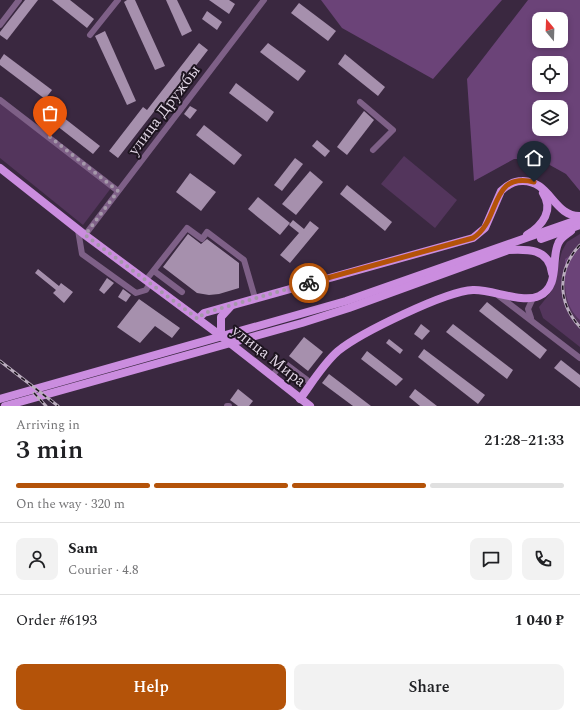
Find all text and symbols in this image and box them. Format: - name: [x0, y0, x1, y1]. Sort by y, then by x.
- north arrow: [532, 12, 568, 48]
- map controls: [532, 12, 568, 136]
- button: locate: [532, 56, 568, 92]
- street label: улица Дружбы: [121, 59, 206, 161]
- pin: [33, 96, 67, 137]
- button: layers: [532, 100, 568, 136]
- icon: bag: [39, 102, 61, 124]
- pin: [517, 141, 551, 182]
- icon: home: [523, 147, 545, 169]
- courier: [289, 263, 329, 303]
- icon: bike: [298, 272, 320, 294]
- street label: улица Мира: [226, 319, 312, 393]
- text: Arriving in: [16, 415, 80, 435]
- text: 21:28–21:33: [484, 429, 564, 452]
- text: 3 min: [16, 430, 83, 470]
- text: On the way · 320 m: [16, 494, 125, 514]
- text: Sam: [68, 537, 98, 560]
- button: person: [16, 538, 58, 580]
- button: chat: [470, 538, 512, 580]
- button: phone: [522, 538, 564, 580]
- text: Courier · 4.8: [68, 560, 138, 580]
- text: Order #6193: [16, 609, 97, 632]
- text: 1 040 ₽: [514, 609, 564, 632]
- button: Help: [16, 664, 286, 710]
- button: Share: [294, 664, 564, 710]

